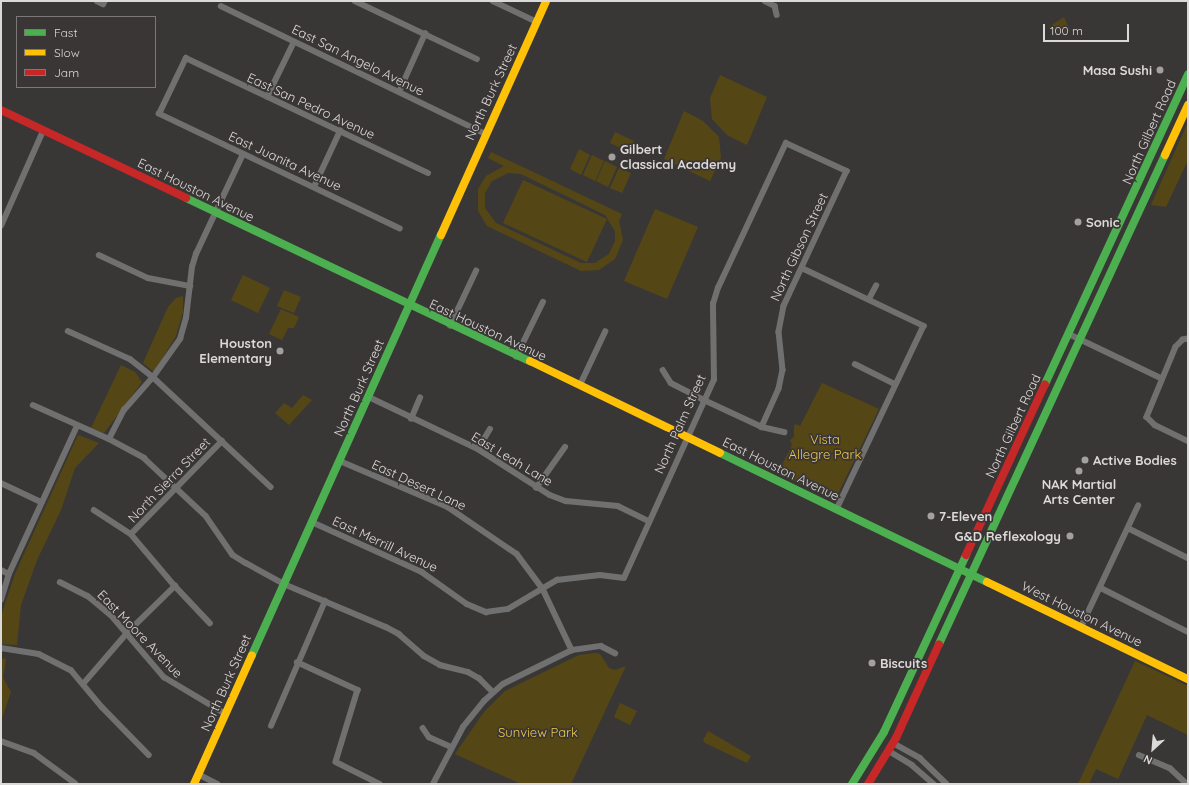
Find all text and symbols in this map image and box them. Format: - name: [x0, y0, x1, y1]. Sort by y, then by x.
- legend: [16, 16, 156, 88]
- scale bar: [1045, 16, 1131, 42]
- street label: East San Angelo Avenue: [289, 21, 427, 99]
- text: 100 m: [1050, 23, 1083, 38]
- text: Fast: [54, 25, 78, 40]
- street label: North Burk Street: [462, 41, 520, 143]
- text: Slow: [54, 45, 80, 60]
- place label: Masa Sushi: [1083, 62, 1152, 78]
- text: Jam: [54, 65, 79, 80]
- marker: Masa Sushi: [1155, 65, 1165, 75]
- street label: East San Pedro Avenue: [245, 70, 377, 142]
- street label: North Gilbert Road: [1119, 77, 1179, 187]
- street label: East Juanita Avenue: [226, 128, 344, 194]
- place label: Gilbert Classical Academy: [620, 142, 736, 173]
- marker: Gilbert Classical Academy: [607, 152, 617, 162]
- street label: East Houston Avenue: [135, 155, 257, 225]
- street label: North Gibson Street: [767, 190, 831, 304]
- place label: Sonic: [1086, 214, 1119, 230]
- marker: Sonic: [1073, 217, 1083, 227]
- street label: East Houston Avenue: [427, 296, 549, 364]
- place label: Houston Elementary: [199, 336, 272, 367]
- street label: North Burk Street: [331, 337, 387, 439]
- marker: Houston Elementary: [275, 346, 285, 356]
- street label: North Palm Street: [651, 372, 709, 476]
- street label: North Gilbert Road: [982, 372, 1044, 480]
- street label: East Leah Lane: [469, 429, 555, 489]
- park label: Vista Allegre Park: [789, 432, 861, 463]
- street label: North Sierra Street: [125, 434, 213, 526]
- street label: East Houston Avenue: [720, 434, 842, 504]
- place label: Active Bodies: [1093, 452, 1177, 468]
- marker: Active Bodies: [1080, 455, 1090, 465]
- street label: East Desert Lane: [369, 456, 469, 514]
- marker: NAK Martial Arts Center: [1074, 466, 1084, 476]
- place label: NAK Martial Arts Center: [1042, 477, 1116, 508]
- place label: 7-Eleven: [939, 508, 992, 524]
- marker: 7-Eleven: [926, 511, 936, 521]
- street label: East Merrill Avenue: [330, 513, 440, 575]
- place label: G&D Reflexology: [955, 528, 1061, 544]
- marker: G&D Reflexology: [1064, 530, 1076, 542]
- street label: West Houston Avenue: [1019, 578, 1145, 650]
- street label: East Moore Avenue: [94, 587, 186, 681]
- street label: North Burk Street: [198, 632, 254, 734]
- place label: Biscuits: [880, 655, 927, 671]
- marker: Biscuits: [867, 658, 877, 668]
- park label: Sunview Park: [498, 724, 578, 740]
- north arrow: [1133, 729, 1173, 769]
- text: N: [1141, 752, 1154, 768]

